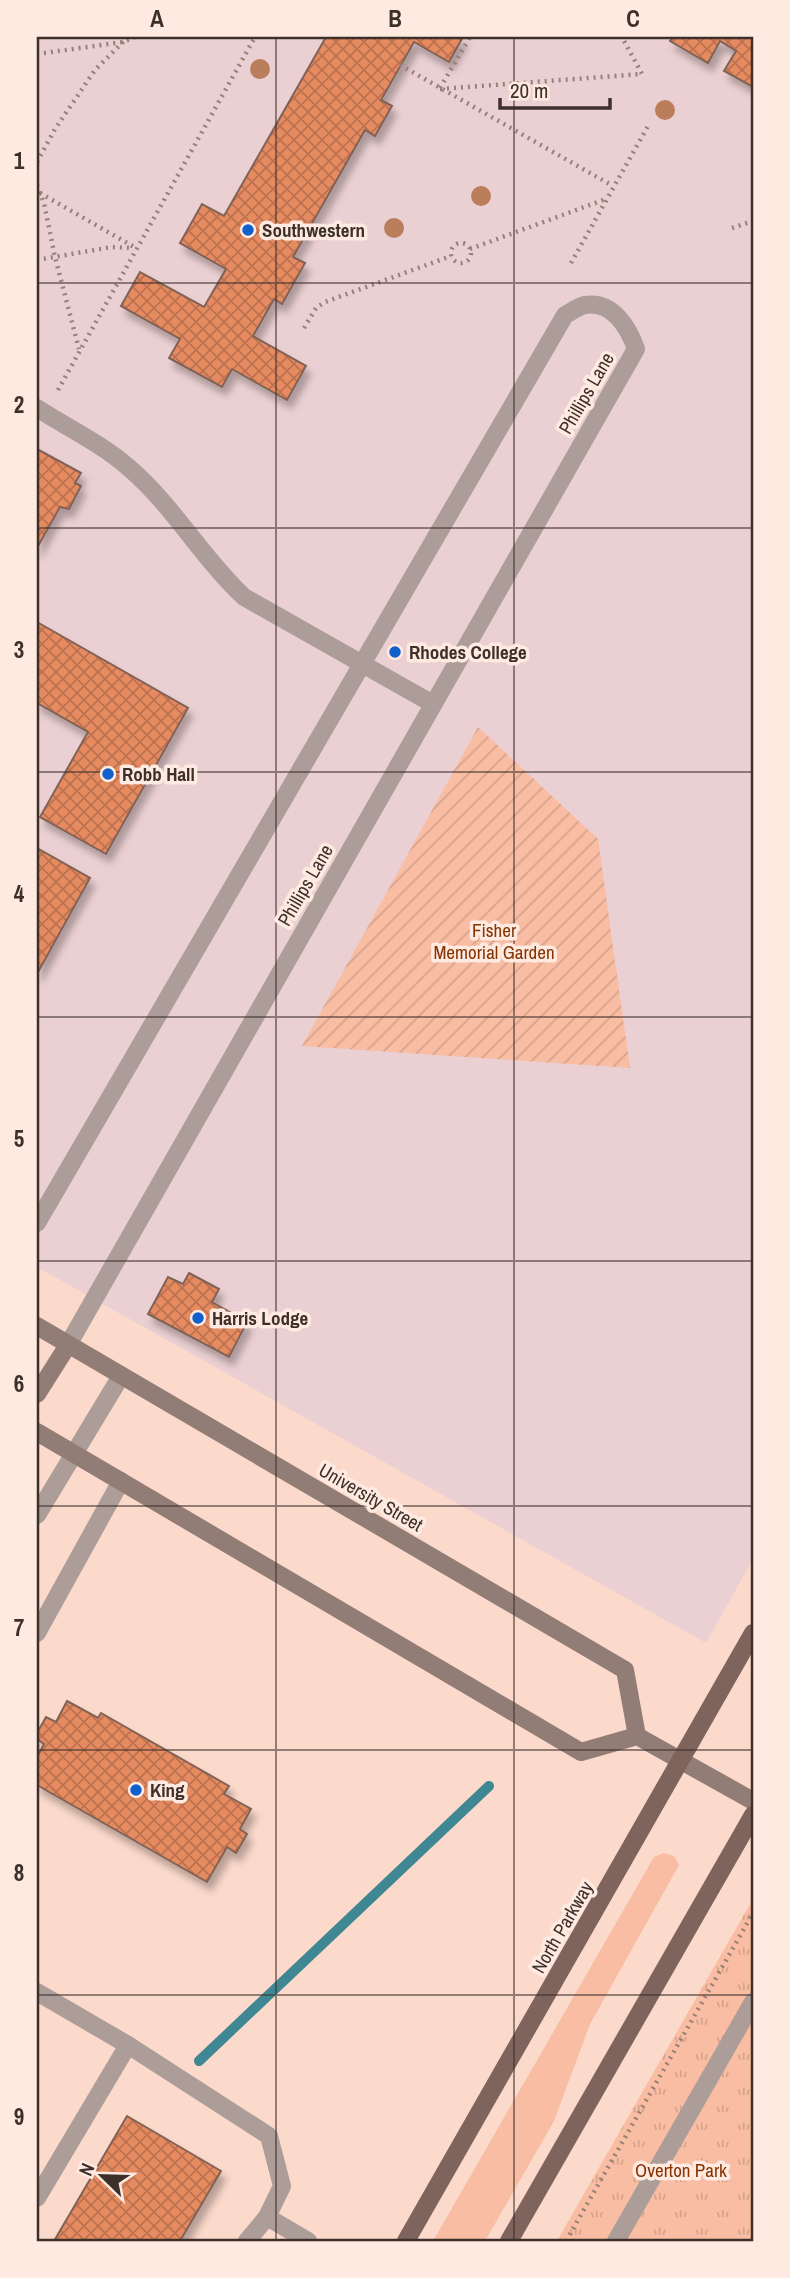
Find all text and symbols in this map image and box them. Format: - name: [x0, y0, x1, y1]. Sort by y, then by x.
- text: A: [150, 3, 164, 34]
- text: B: [388, 3, 402, 34]
- text: C: [626, 3, 640, 34]
- scale bar: [500, 66, 610, 110]
- text: 20 m: [510, 76, 548, 105]
- text: 1: [14, 145, 25, 176]
- place label: Southwestern: [262, 217, 365, 243]
- marker: Southwestern: [240, 222, 256, 238]
- street label: Phillips Lane: [552, 347, 620, 439]
- text: 2: [14, 389, 24, 420]
- text: 3: [14, 634, 24, 665]
- place label: Rhodes College: [409, 639, 527, 665]
- marker: Rhodes College: [387, 644, 403, 660]
- place label: Robb Hall: [122, 761, 195, 787]
- marker: Robb Hall: [100, 766, 116, 782]
- street label: Phillips Lane: [271, 839, 339, 931]
- text: 4: [14, 878, 25, 909]
- park label: Fisher Memorial Garden: [433, 917, 555, 965]
- text: 5: [14, 1123, 24, 1154]
- place label: Harris Lodge: [212, 1305, 308, 1331]
- marker: Harris Lodge: [190, 1310, 206, 1326]
- text: 6: [14, 1368, 24, 1399]
- street label: University Street: [314, 1457, 428, 1538]
- text: 7: [14, 1612, 24, 1643]
- place label: King: [150, 1777, 185, 1803]
- marker: King: [128, 1782, 144, 1798]
- text: 8: [14, 1857, 24, 1888]
- street label: North Parkway: [525, 1876, 599, 1978]
- text: 9: [14, 2101, 24, 2132]
- north arrow: [66, 2142, 136, 2212]
- park label: Overton Park: [635, 2157, 727, 2183]
- text: N: [72, 2159, 101, 2180]

